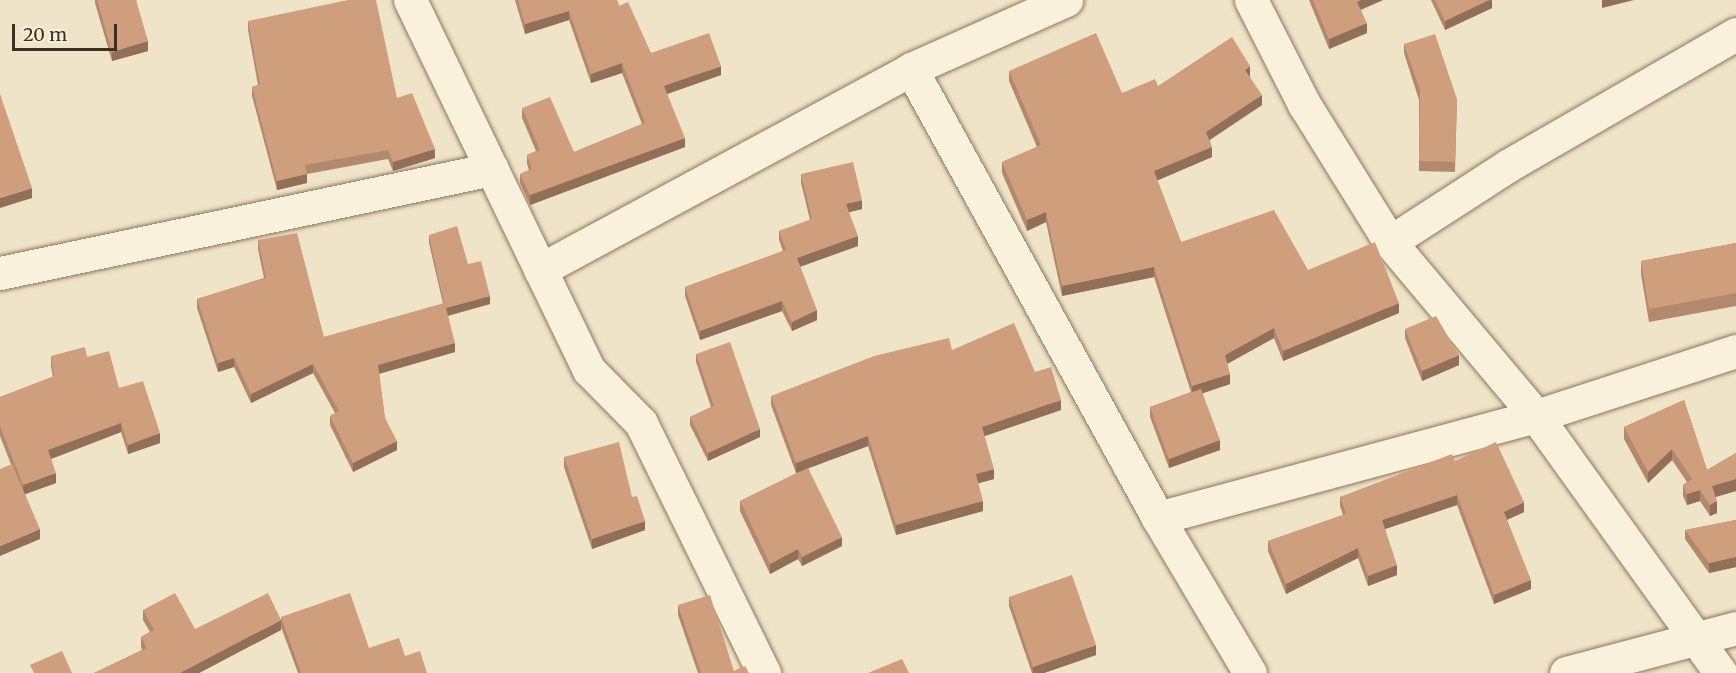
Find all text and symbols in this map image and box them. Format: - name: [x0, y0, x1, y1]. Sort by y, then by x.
- scale bar: [15, 12, 120, 50]
- text: 20 m: [23, 23, 67, 46]

